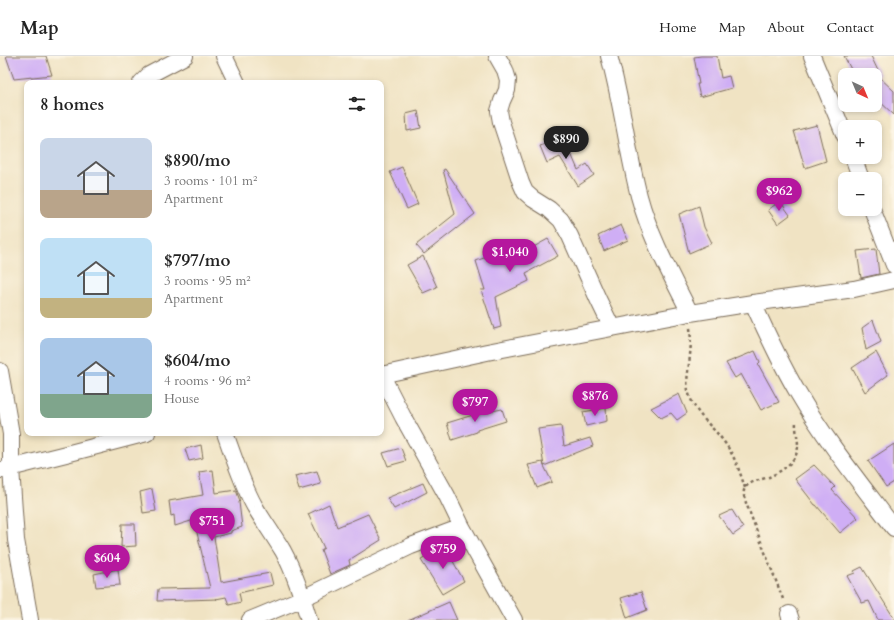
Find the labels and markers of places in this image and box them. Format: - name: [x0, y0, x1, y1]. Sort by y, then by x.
- pin: $890: [542, 126, 590, 160]
- pin: $962: [755, 178, 803, 212]
- pin: $1,040: [477, 239, 543, 273]
- pin: $876: [571, 383, 619, 417]
- pin: $797: [451, 389, 499, 423]
- pin: $751: [188, 508, 236, 542]
- pin: $759: [419, 536, 467, 570]
- pin: $604: [83, 545, 131, 579]

